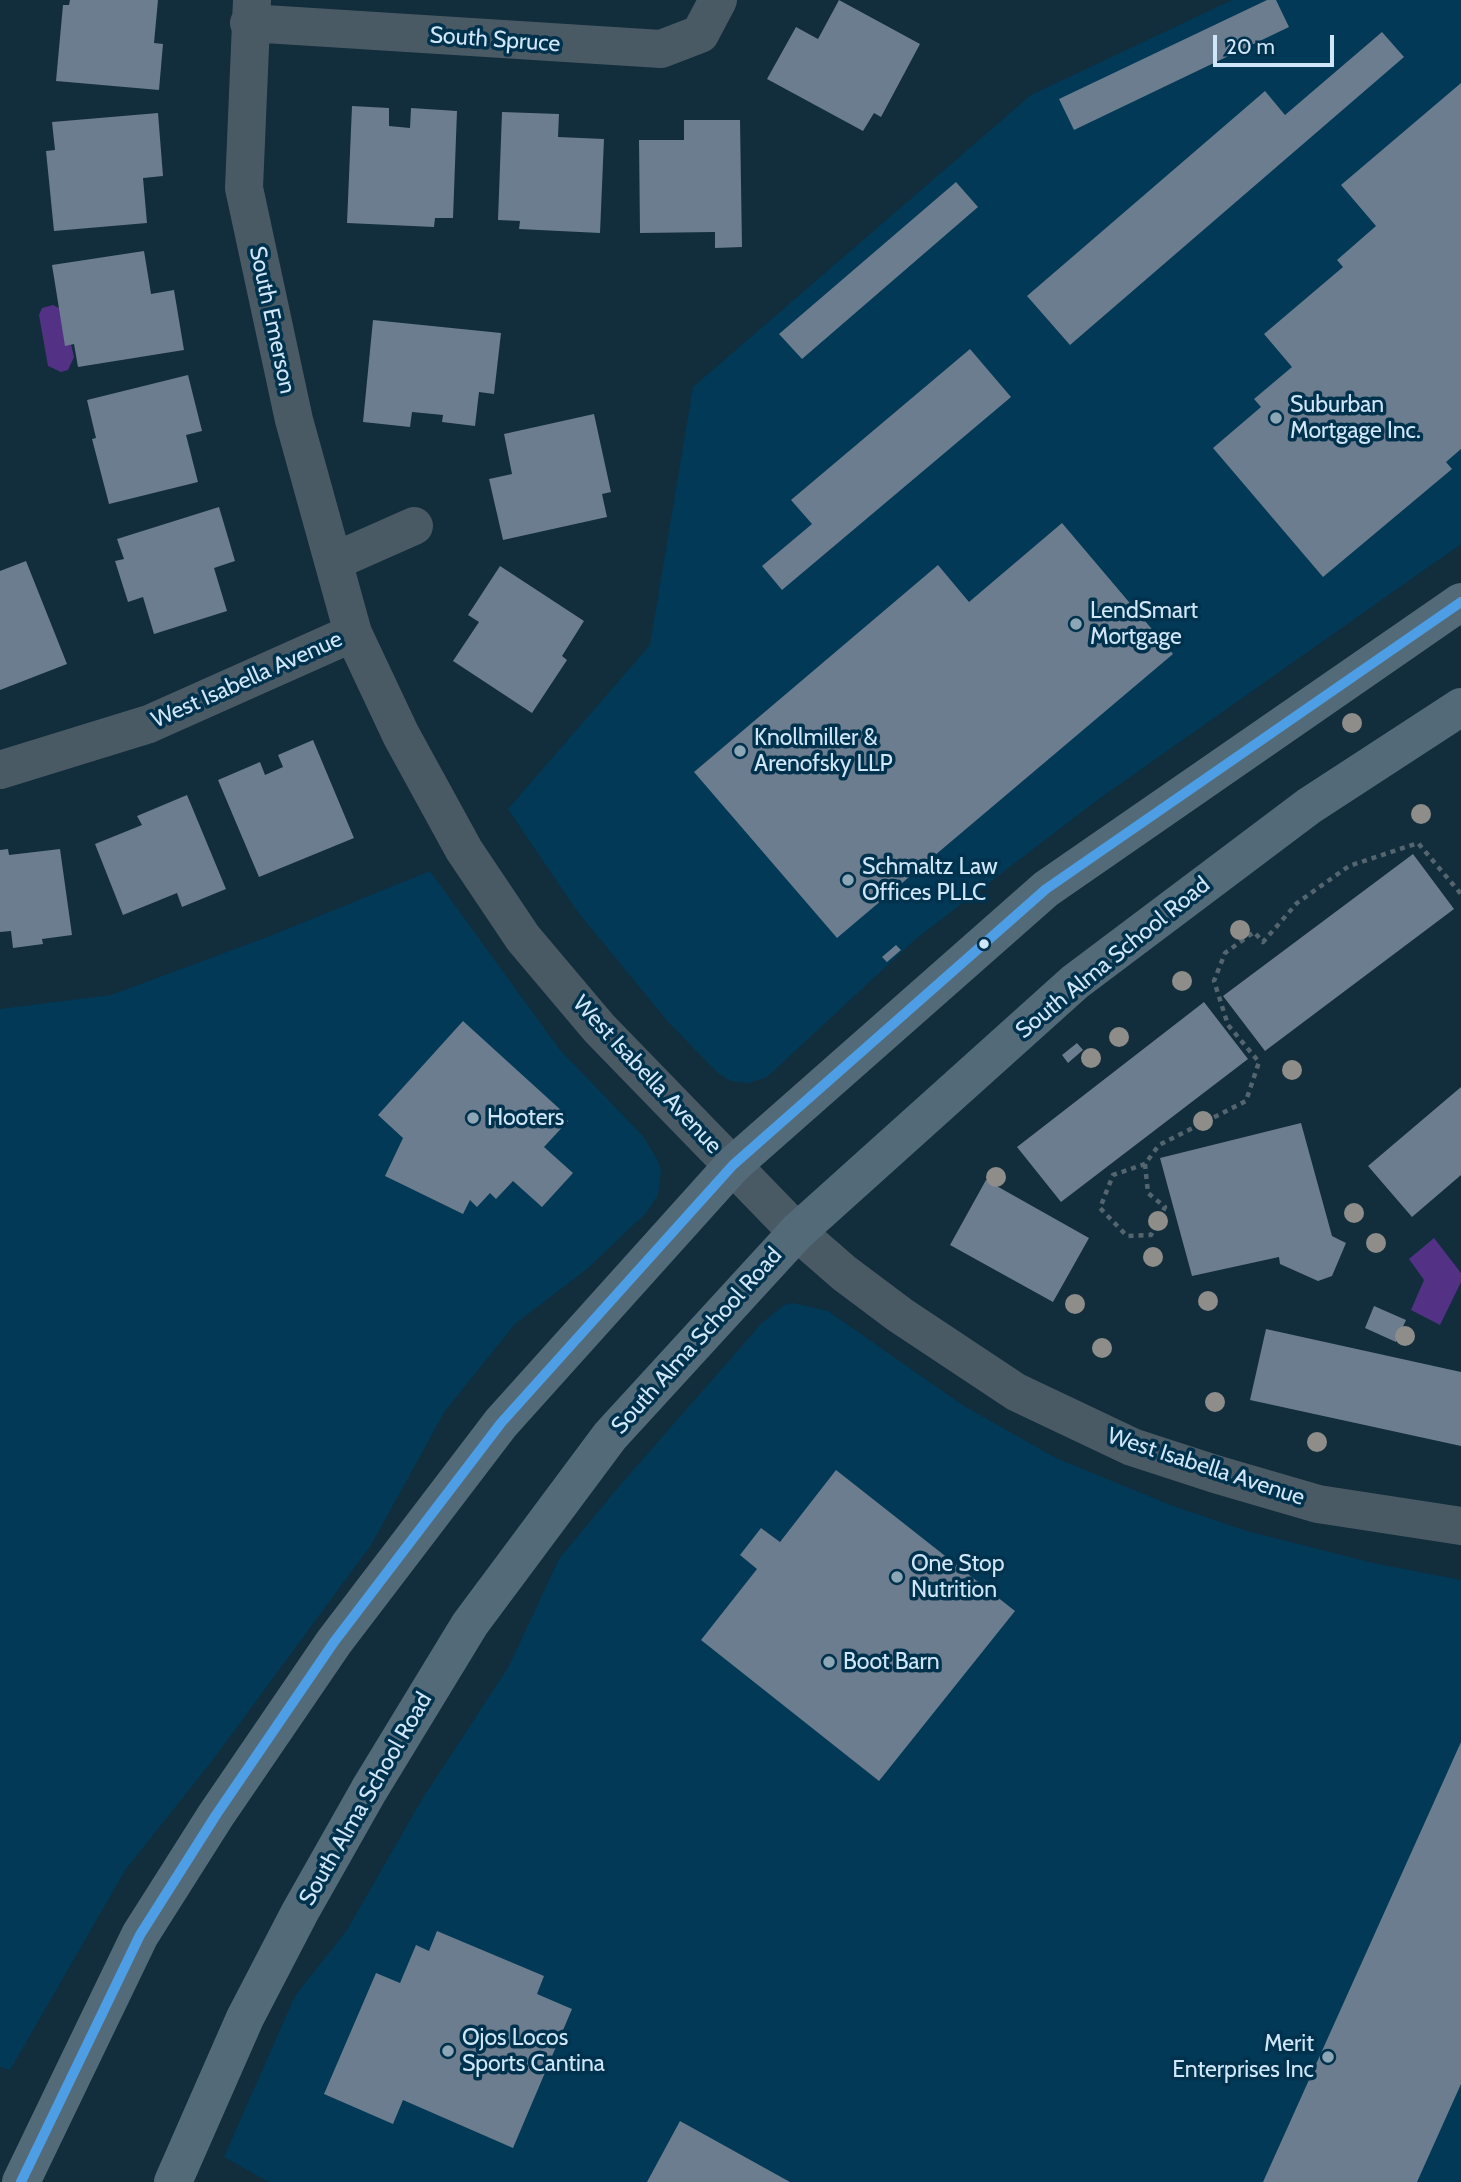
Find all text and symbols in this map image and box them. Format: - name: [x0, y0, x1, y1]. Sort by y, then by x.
- scale bar: [1216, 21, 1337, 65]
- street label: South Spruce: [429, 22, 561, 58]
- text: 20 m: [1226, 34, 1275, 59]
- street label: South Emerson: [243, 244, 301, 396]
- place label: Suburban Mortgage Inc.: [1290, 391, 1421, 445]
- marker: Suburban Mortgage Inc.: [1268, 410, 1284, 426]
- place label: LendSmart Mortgage: [1090, 597, 1198, 651]
- marker: LendSmart Mortgage: [1068, 616, 1084, 632]
- street label: West Isabella Avenue: [147, 626, 347, 734]
- place label: Knollmiller & Arenofsky LLP: [754, 724, 893, 778]
- marker: Knollmiller & Arenofsky LLP: [732, 743, 748, 759]
- place label: Schmaltz Law Offices PLLC: [862, 853, 998, 907]
- street label: South Alma School Road: [1010, 871, 1216, 1045]
- marker: Schmaltz Law Offices PLLC: [840, 872, 856, 888]
- unlabelled marker: [977, 937, 991, 951]
- street label: West Isabella Avenue: [567, 990, 727, 1160]
- place label: Hooters: [487, 1104, 564, 1132]
- marker: Hooters: [465, 1110, 481, 1126]
- street label: South Alma School Road: [606, 1242, 788, 1440]
- street label: West Isabella Avenue: [1104, 1422, 1308, 1512]
- place label: One Stop Nutrition: [911, 1550, 1005, 1604]
- marker: One Stop Nutrition: [889, 1569, 905, 1585]
- place label: Boot Barn: [843, 1648, 940, 1676]
- marker: Boot Barn: [821, 1654, 837, 1670]
- street label: South Alma School Road: [294, 1688, 438, 1910]
- place label: Ojos Locos Sports Cantina: [462, 2024, 605, 2078]
- place label: Merit Enterprises Inc: [1172, 2030, 1314, 2084]
- marker: Ojos Locos Sports Cantina: [440, 2043, 456, 2059]
- marker: Merit Enterprises Inc: [1320, 2049, 1336, 2065]

